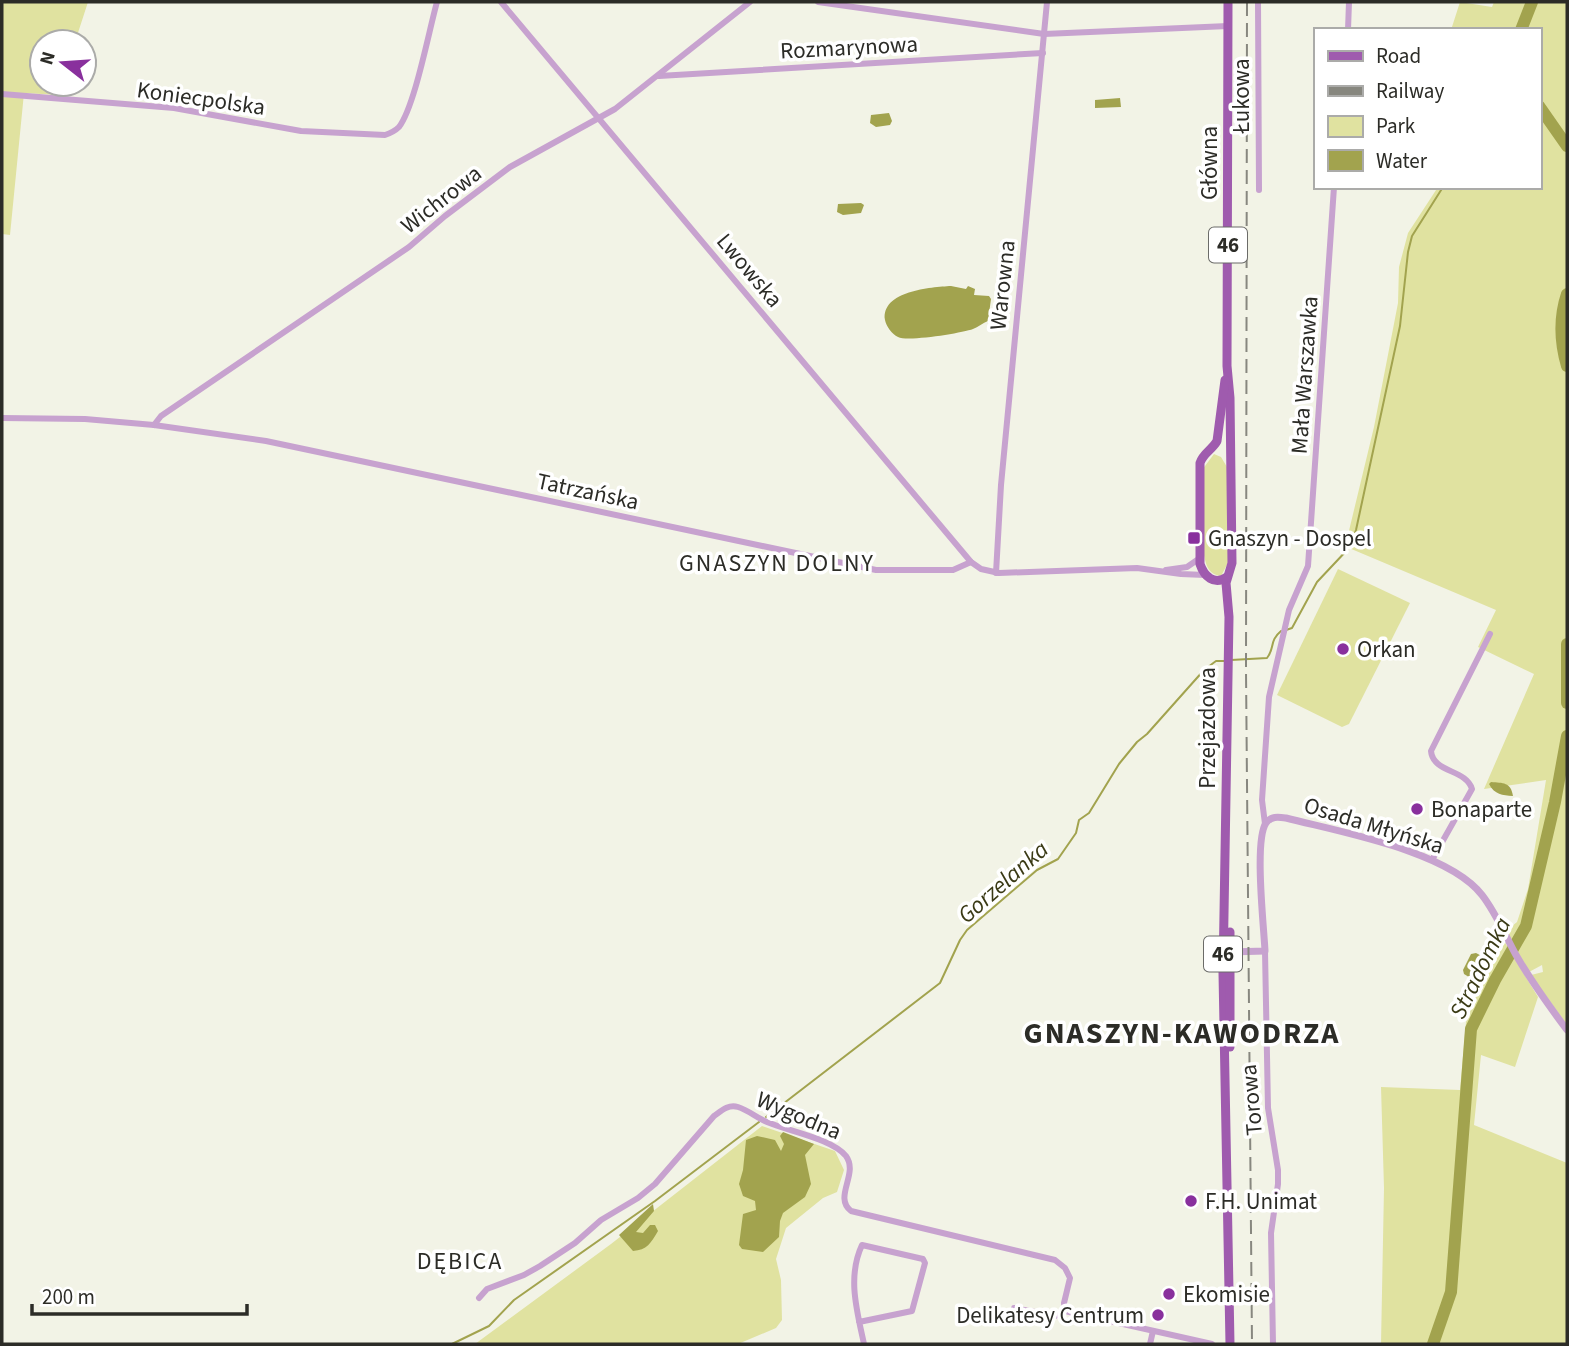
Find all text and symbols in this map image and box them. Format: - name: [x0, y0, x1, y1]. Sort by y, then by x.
- street label: Rozmarynowa: [779, 27, 919, 68]
- north arrow: [28, 28, 98, 98]
- legend: [1314, 28, 1541, 189]
- text: Road: [1376, 41, 1421, 71]
- text: N: [33, 48, 63, 68]
- street label: Łukowa: [1225, 58, 1258, 135]
- street label: Koniecpolska: [135, 73, 267, 124]
- text: Railway: [1376, 76, 1444, 106]
- text: Park: [1376, 111, 1416, 141]
- street label: Główna: [1193, 126, 1226, 200]
- text: Water: [1376, 146, 1428, 176]
- street label: Wichrowa: [394, 157, 489, 242]
- street label: Lwowska: [709, 226, 791, 315]
- road number: 46: [1209, 228, 1247, 262]
- street label: Warowna: [981, 239, 1024, 332]
- street label: Mała Warszawka: [1283, 295, 1326, 455]
- street label: Tatrzańska: [534, 465, 642, 518]
- place label: Gnaszyn - Dospel: [1208, 522, 1372, 555]
- marker: Gnaszyn - Dospel: [1186, 530, 1202, 546]
- district label: GNASZYN DOLNY: [679, 546, 875, 581]
- place label: Orkan: [1357, 633, 1416, 666]
- marker: Orkan: [1335, 641, 1351, 657]
- street label: Przejazdowa: [1191, 667, 1224, 789]
- street label: Osada Młyńska: [1300, 789, 1448, 862]
- place label: Bonaparte: [1431, 793, 1532, 826]
- marker: Bonaparte: [1409, 801, 1425, 817]
- water label: Gorzelanka: [950, 833, 1057, 932]
- water label: Stradomka: [1441, 911, 1520, 1025]
- road number: 46: [1204, 936, 1242, 972]
- district label: GNASZYN-KAWODRZA: [1024, 1012, 1340, 1055]
- street label: Torowa: [1232, 1063, 1271, 1137]
- street label: Wygodna: [751, 1083, 846, 1148]
- place label: F.H. Unimat: [1205, 1185, 1317, 1218]
- marker: F.H. Unimat: [1183, 1193, 1199, 1209]
- district label: DĘBICA: [417, 1244, 503, 1279]
- scale bar: [32, 1272, 247, 1316]
- place label: Ekomisie: [1183, 1278, 1270, 1311]
- text: 200 m: [42, 1282, 95, 1312]
- marker: Ekomisie: [1161, 1286, 1177, 1302]
- place label: Delikatesy Centrum: [956, 1299, 1144, 1332]
- marker: Delikatesy Centrum: [1150, 1307, 1166, 1323]

